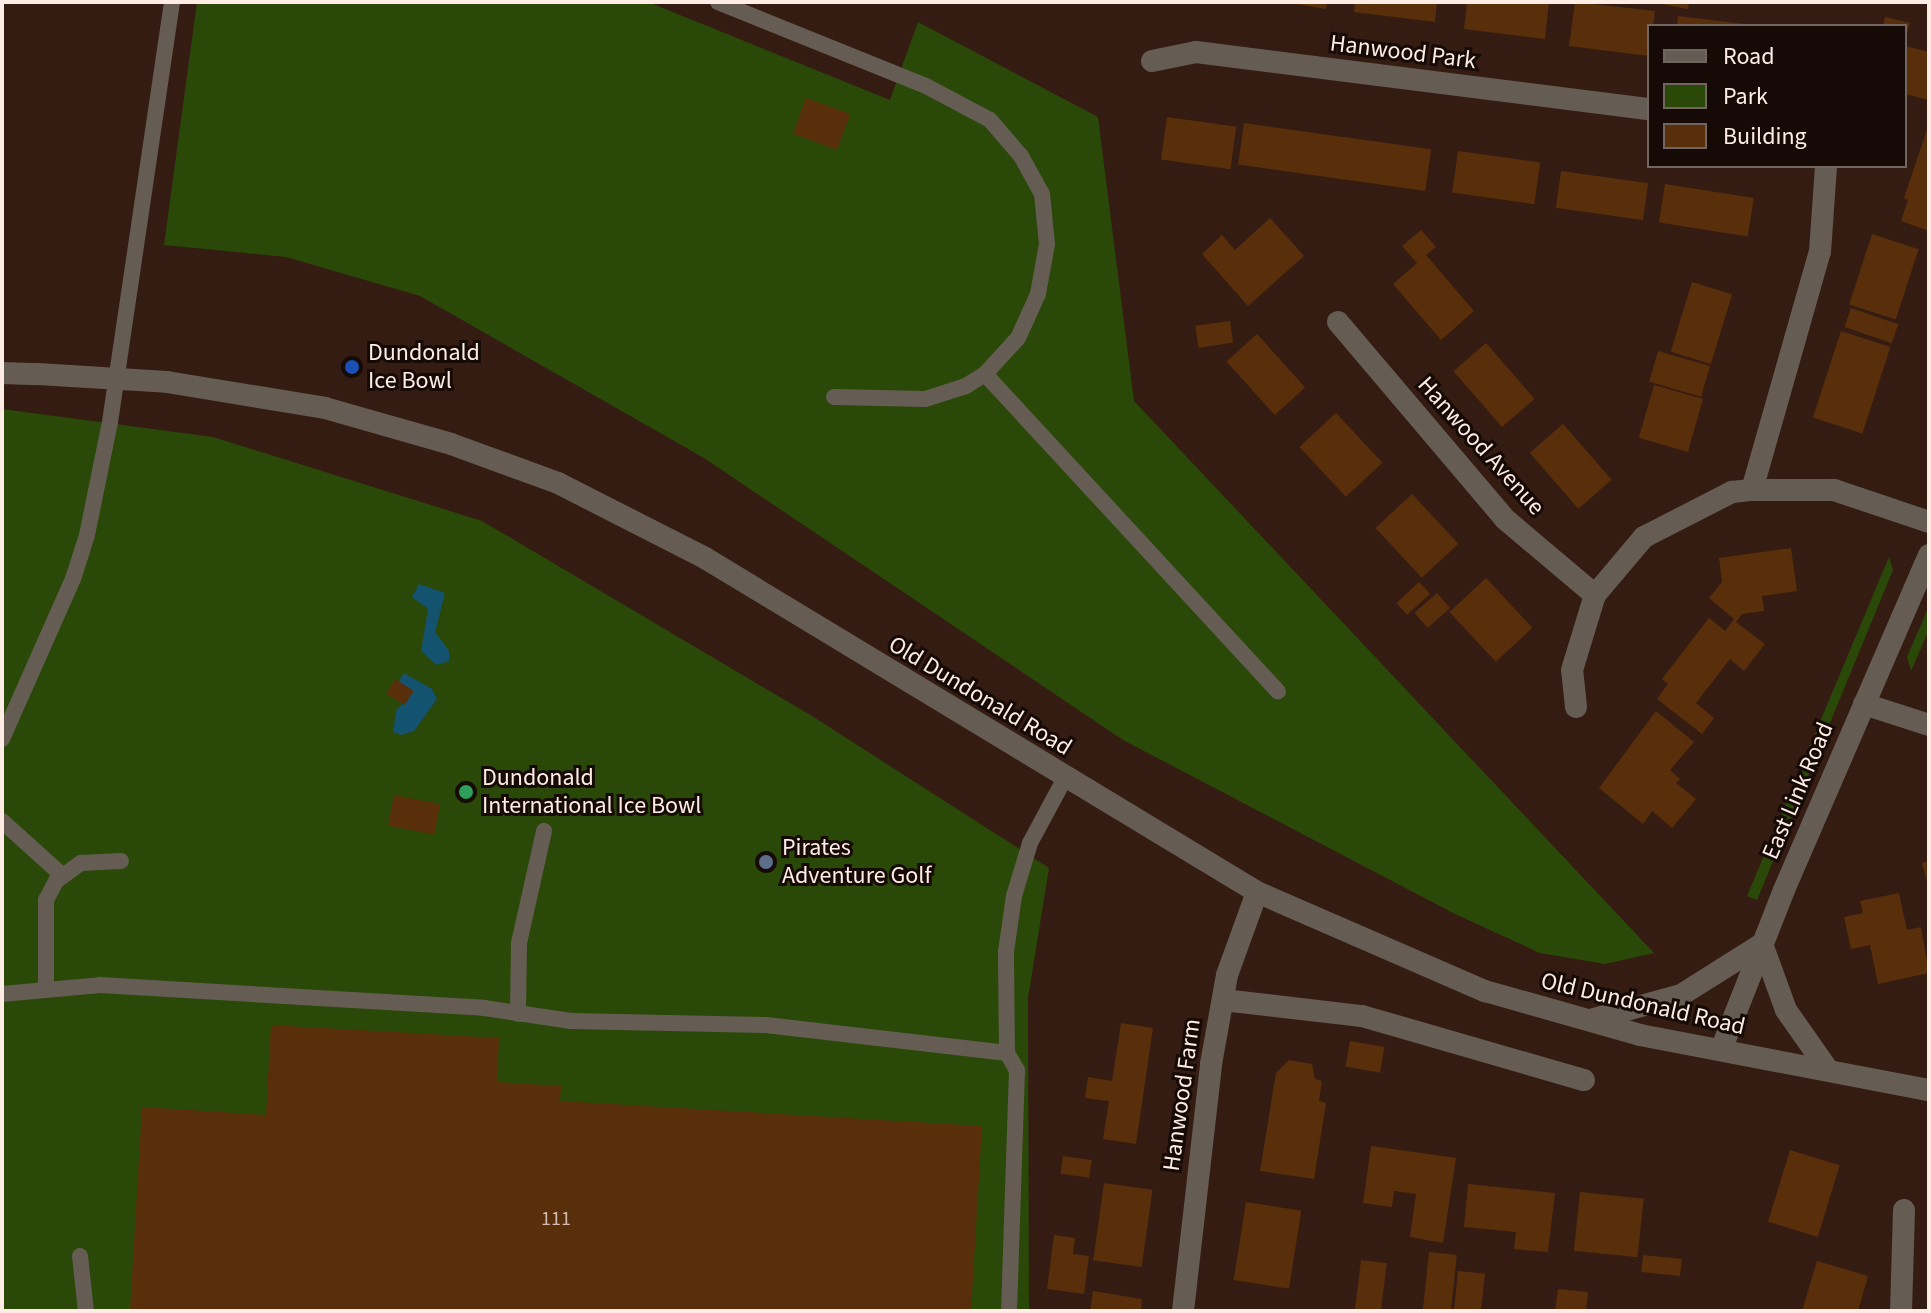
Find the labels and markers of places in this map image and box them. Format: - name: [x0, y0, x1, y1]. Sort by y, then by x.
- place label: Dundonald Ice Bowl: [368, 339, 480, 395]
- marker: Dundonald Ice Bowl: [343, 358, 361, 376]
- place label: Dundonald International Ice Bowl: [482, 764, 701, 820]
- marker: Dundonald International Ice Bowl: [457, 783, 475, 801]
- place label: Pirates Adventure Golf: [782, 834, 931, 890]
- marker: Pirates Adventure Golf: [757, 853, 775, 871]

